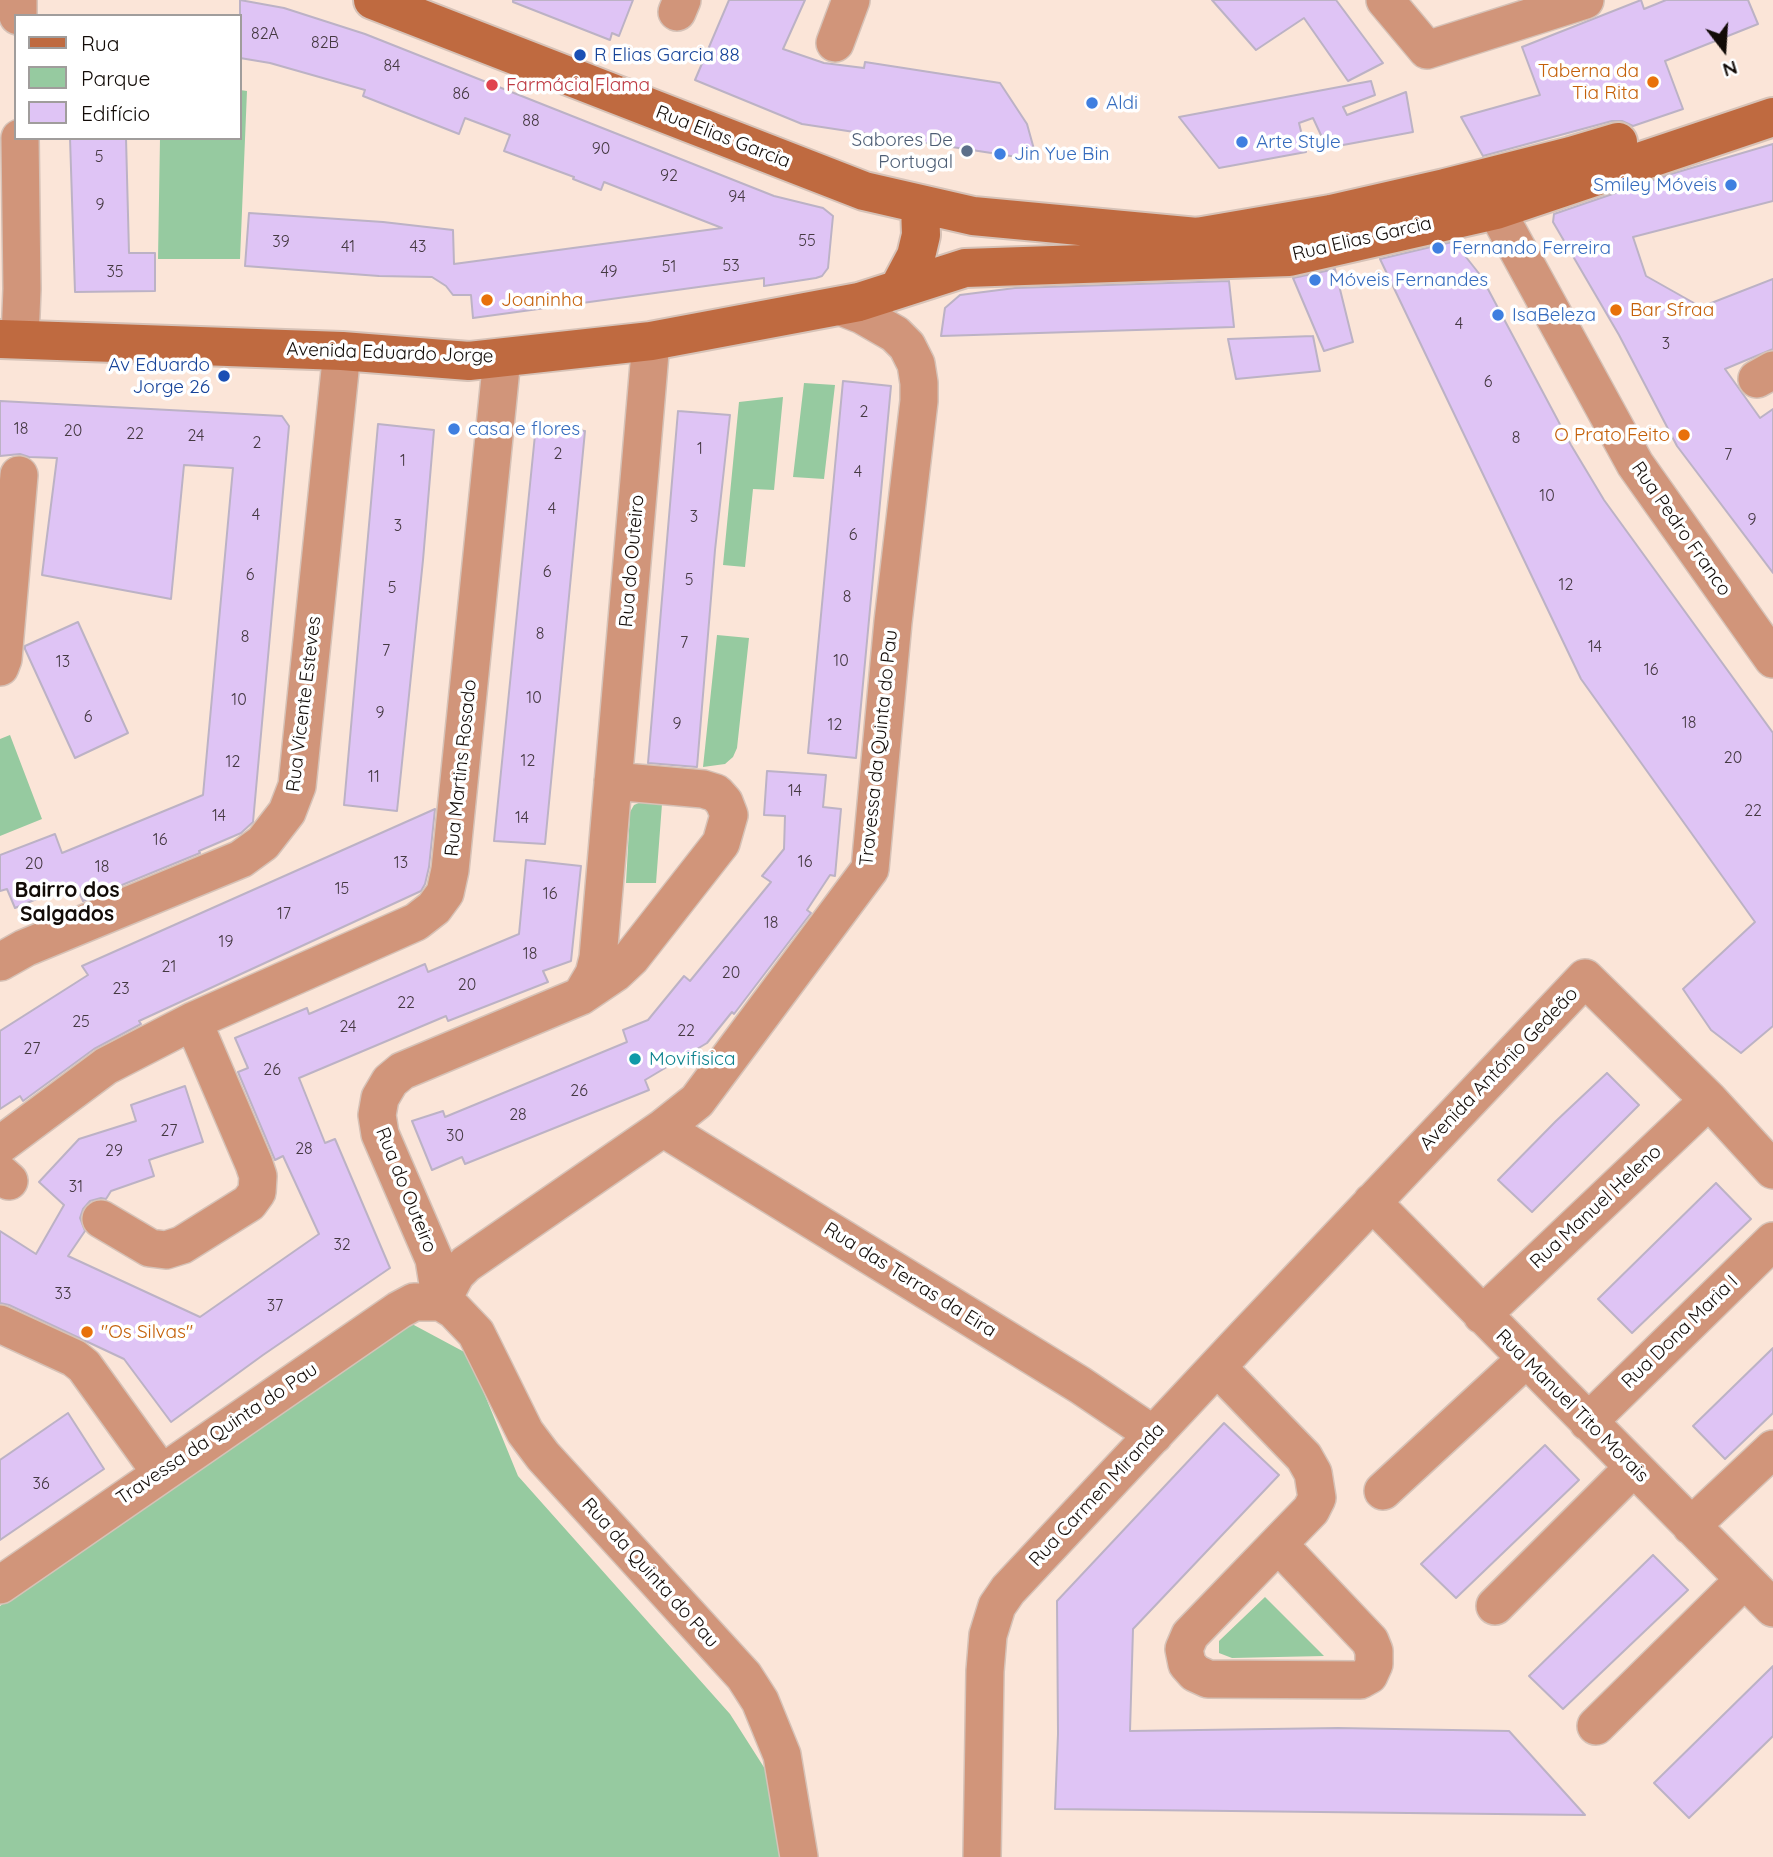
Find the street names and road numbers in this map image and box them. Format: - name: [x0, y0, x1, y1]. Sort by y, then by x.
- street label: Rua Elias Garcia: [653, 101, 793, 173]
- street label: Rua Elias Garcia: [1290, 212, 1434, 266]
- street label: Avenida Eduardo Jorge: [286, 338, 494, 368]
- street label: Rua Pedro Franco: [1626, 458, 1736, 600]
- street label: Rua do Outeiro: [615, 494, 649, 628]
- street label: Rua Vicente Esteves: [282, 615, 326, 793]
- street label: Travessa da Quinta do Pau: [855, 629, 903, 867]
- street label: Rua Martins Rosado: [440, 678, 482, 858]
- street label: Avenida António Gedeão: [1415, 983, 1583, 1155]
- street label: Rua do Outeiro: [370, 1124, 442, 1256]
- street label: Rua Manuel Heleno: [1526, 1140, 1666, 1274]
- street label: Rua das Terras da Eira: [820, 1218, 1000, 1342]
- street label: Rua Dona Maria I: [1617, 1271, 1743, 1393]
- street label: Rua Manuel Tito Morais: [1491, 1325, 1653, 1487]
- street label: Travessa da Quinta do Pau: [112, 1358, 322, 1510]
- street label: Rua Carmen Miranda: [1025, 1419, 1169, 1571]
- street label: Rua da Quinta do Pau: [577, 1493, 723, 1653]

